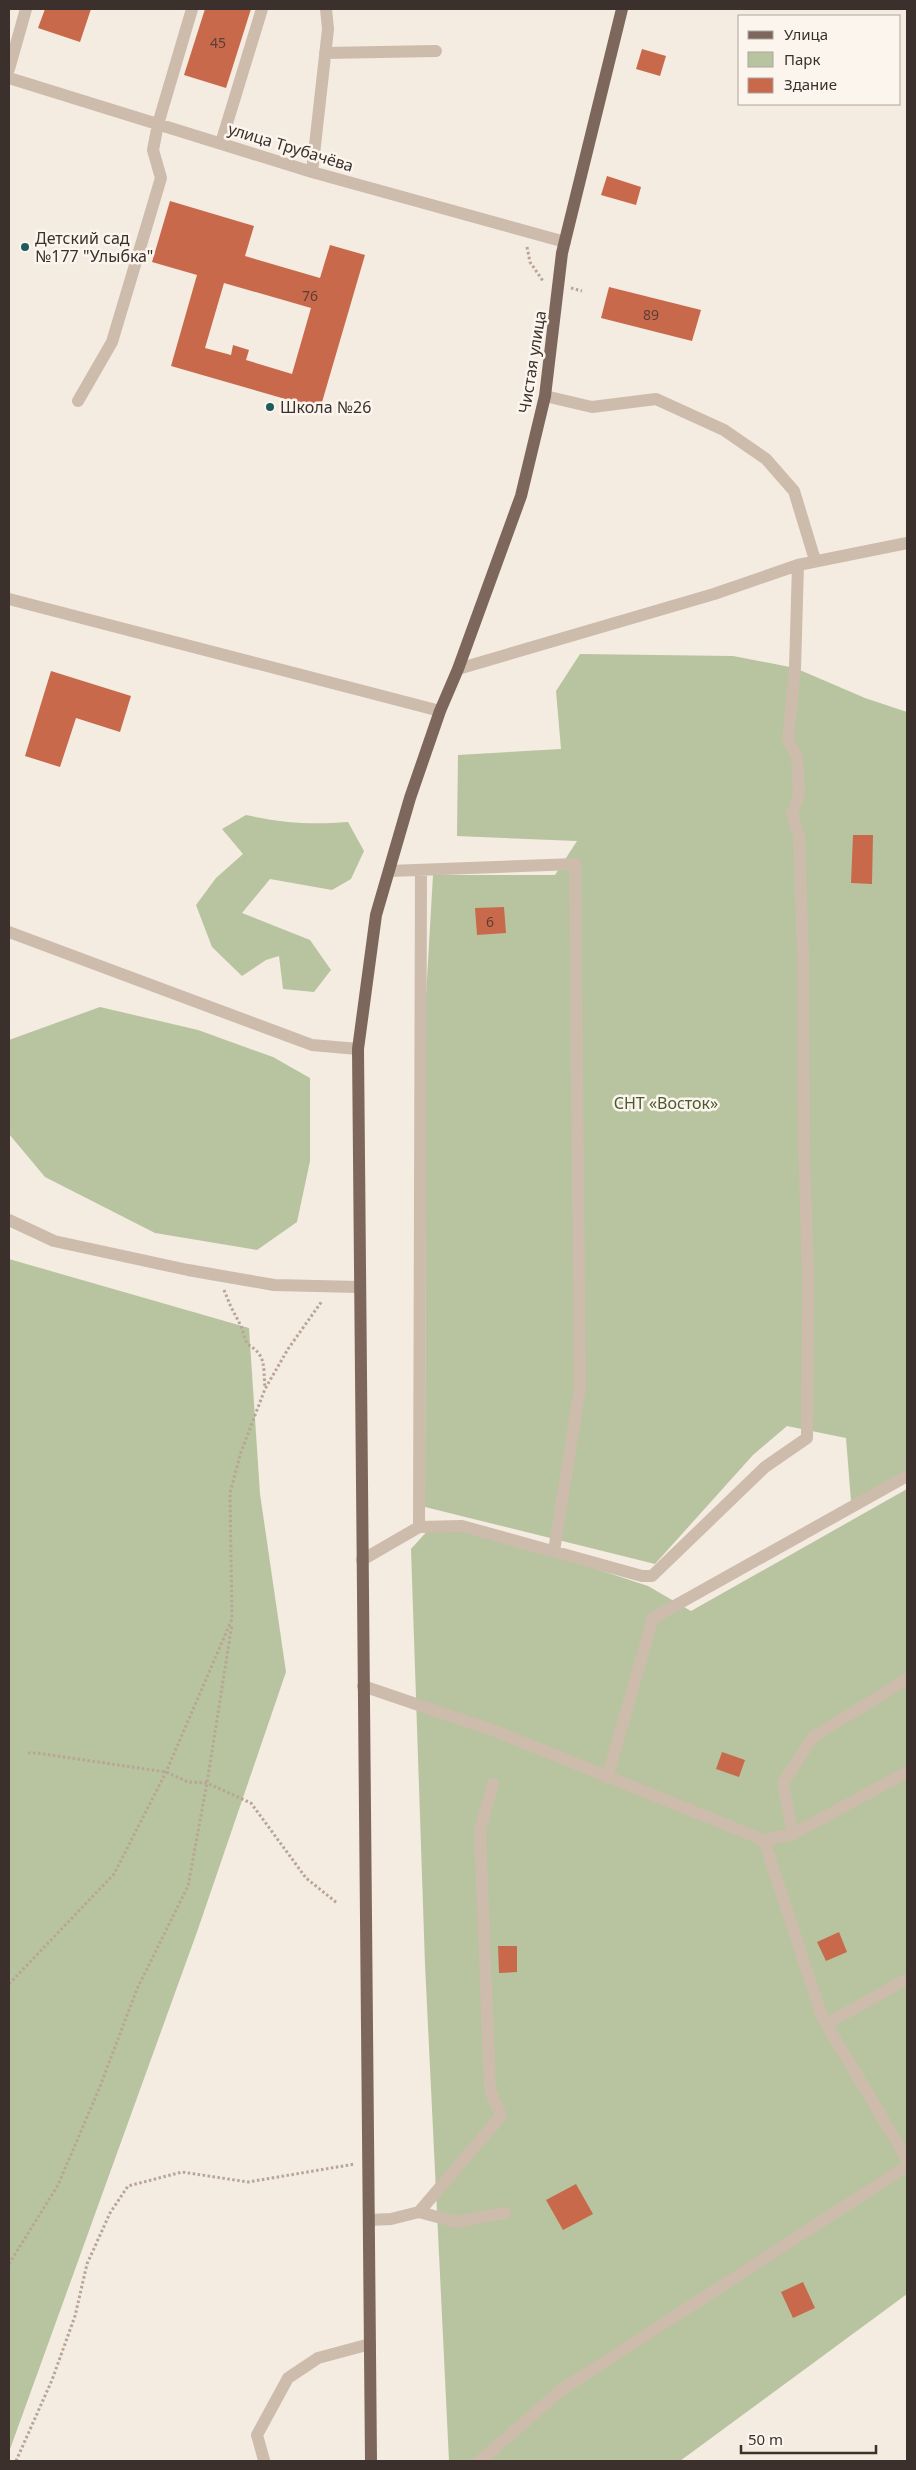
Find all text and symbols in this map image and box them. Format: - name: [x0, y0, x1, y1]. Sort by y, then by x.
- legend: [738, 15, 901, 105]
- text: Улица: [784, 24, 828, 44]
- house number: 45: [210, 33, 226, 52]
- text: Парк: [784, 49, 820, 69]
- text: Здание: [784, 74, 837, 94]
- street label: улица Трубачёва: [226, 117, 356, 177]
- place label: Детский сад №177 "Улыбка": [35, 227, 153, 267]
- marker: Детский сад №177 "Улыбка": [19, 241, 31, 253]
- house number: 76: [302, 286, 318, 305]
- house number: 89: [643, 305, 659, 324]
- street label: Чистая улица: [513, 309, 551, 415]
- place label: Школа №26: [280, 396, 371, 418]
- marker: Школа №26: [264, 401, 276, 413]
- house number: 6: [486, 912, 494, 931]
- park label: СНТ «Восток»: [614, 1092, 718, 1114]
- scale bar: [741, 2422, 876, 2454]
- text: 50 m: [748, 2429, 783, 2449]

